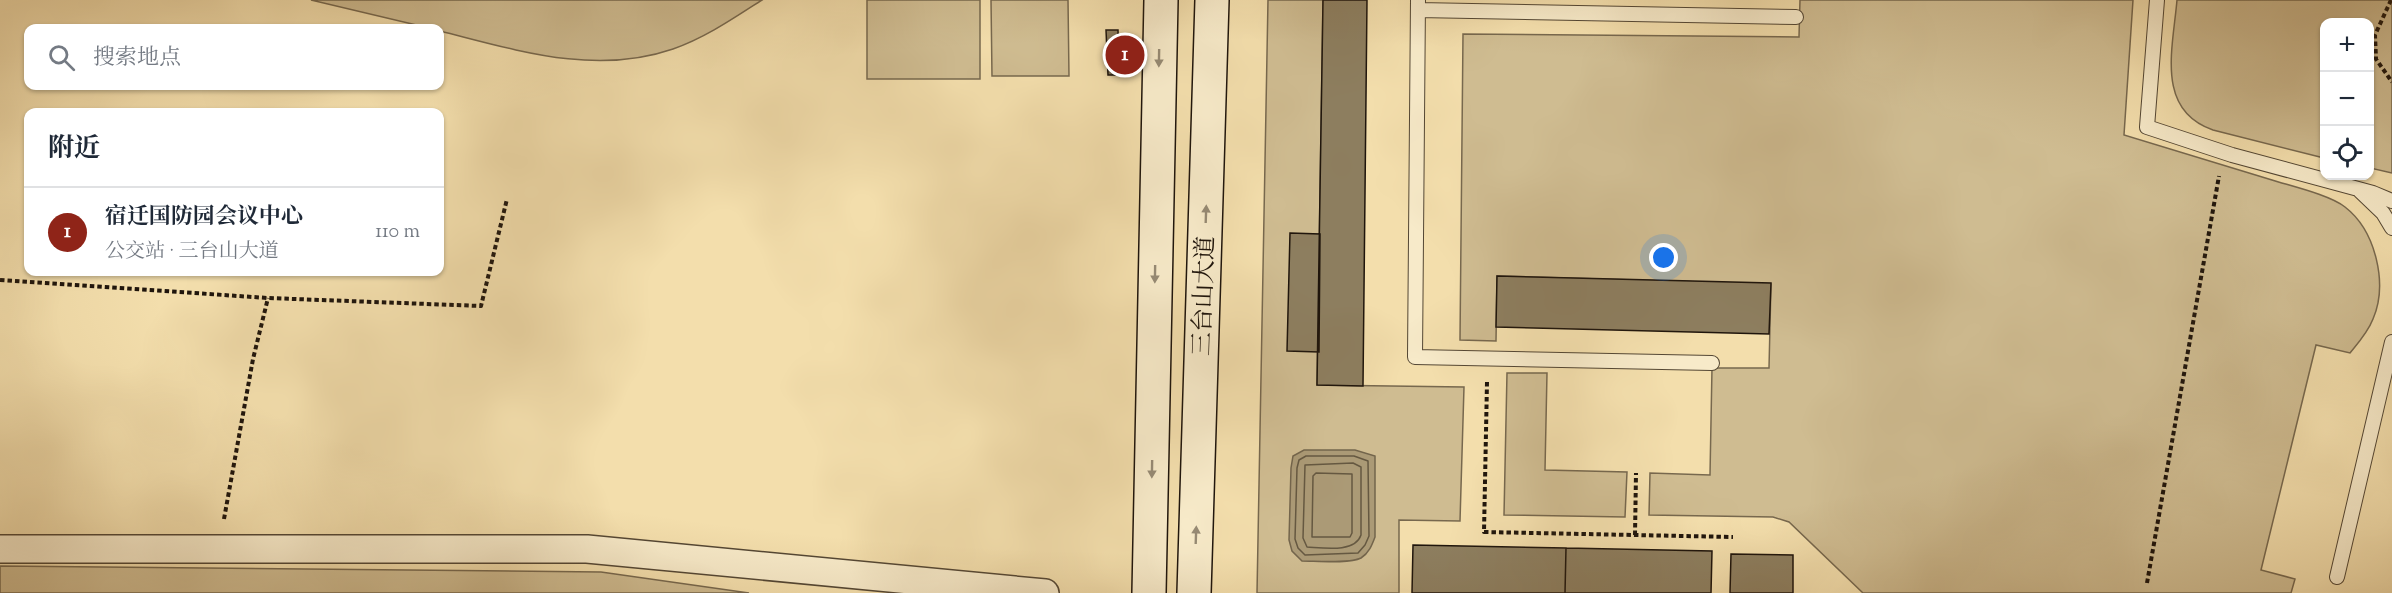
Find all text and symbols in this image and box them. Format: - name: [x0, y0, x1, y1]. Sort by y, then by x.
- map controls: [2320, 18, 2374, 180]
- button: +: [2320, 18, 2374, 72]
- search box: [24, 24, 444, 90]
- pin: 1: [1106, 32, 1144, 78]
- icon: search: [45, 41, 78, 74]
- text: 搜索地点: [93, 43, 181, 75]
- one-way arrow: [1155, 49, 1164, 68]
- button: −: [2320, 72, 2374, 126]
- button: locate: [2320, 126, 2374, 180]
- text: 附近: [48, 131, 100, 168]
- text: 宿迁国防园会议中心: [105, 202, 303, 234]
- one-way arrow: [1201, 204, 1211, 223]
- text: 1: [64, 218, 71, 247]
- text: 110 m: [375, 218, 420, 247]
- street label: 三台山大道: [1186, 236, 1224, 357]
- text: 公交站 · 三台山大道: [105, 238, 279, 267]
- your location: [1649, 243, 1678, 272]
- one-way arrow: [1150, 265, 1160, 284]
- one-way arrow: [1147, 460, 1156, 479]
- one-way arrow: [1191, 525, 1201, 544]

